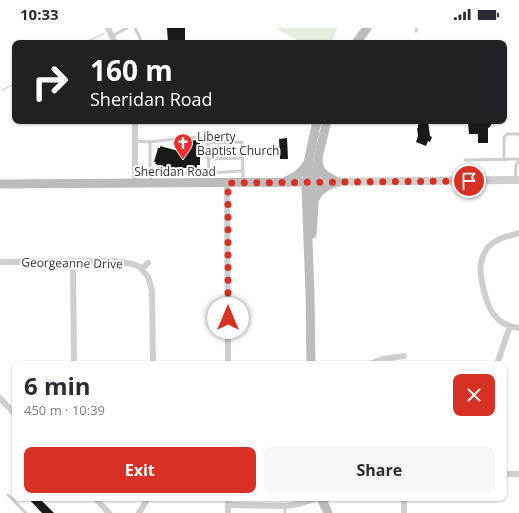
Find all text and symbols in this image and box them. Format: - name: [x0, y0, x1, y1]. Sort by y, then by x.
- text: 10:33: [20, 4, 59, 24]
- text: 160 m: [90, 51, 173, 89]
- icon: right: [24, 56, 76, 108]
- text: Sheridan Road: [90, 87, 213, 111]
- place label: Liberty Baptist Church: [197, 128, 279, 159]
- church icon: Liberty Baptist Church: [172, 132, 194, 160]
- street label: Sheridan Road: [134, 163, 216, 180]
- pin: [452, 164, 486, 198]
- icon: arrive: [458, 170, 480, 192]
- street label: Georgeanne Drive: [21, 254, 123, 272]
- position arrow: [207, 297, 249, 339]
- text: 6 min: [24, 369, 91, 402]
- button: close: [453, 374, 495, 416]
- text: 450 m · 10:39: [24, 401, 105, 419]
- button: Exit: [24, 447, 256, 493]
- button: Share: [264, 447, 495, 493]

